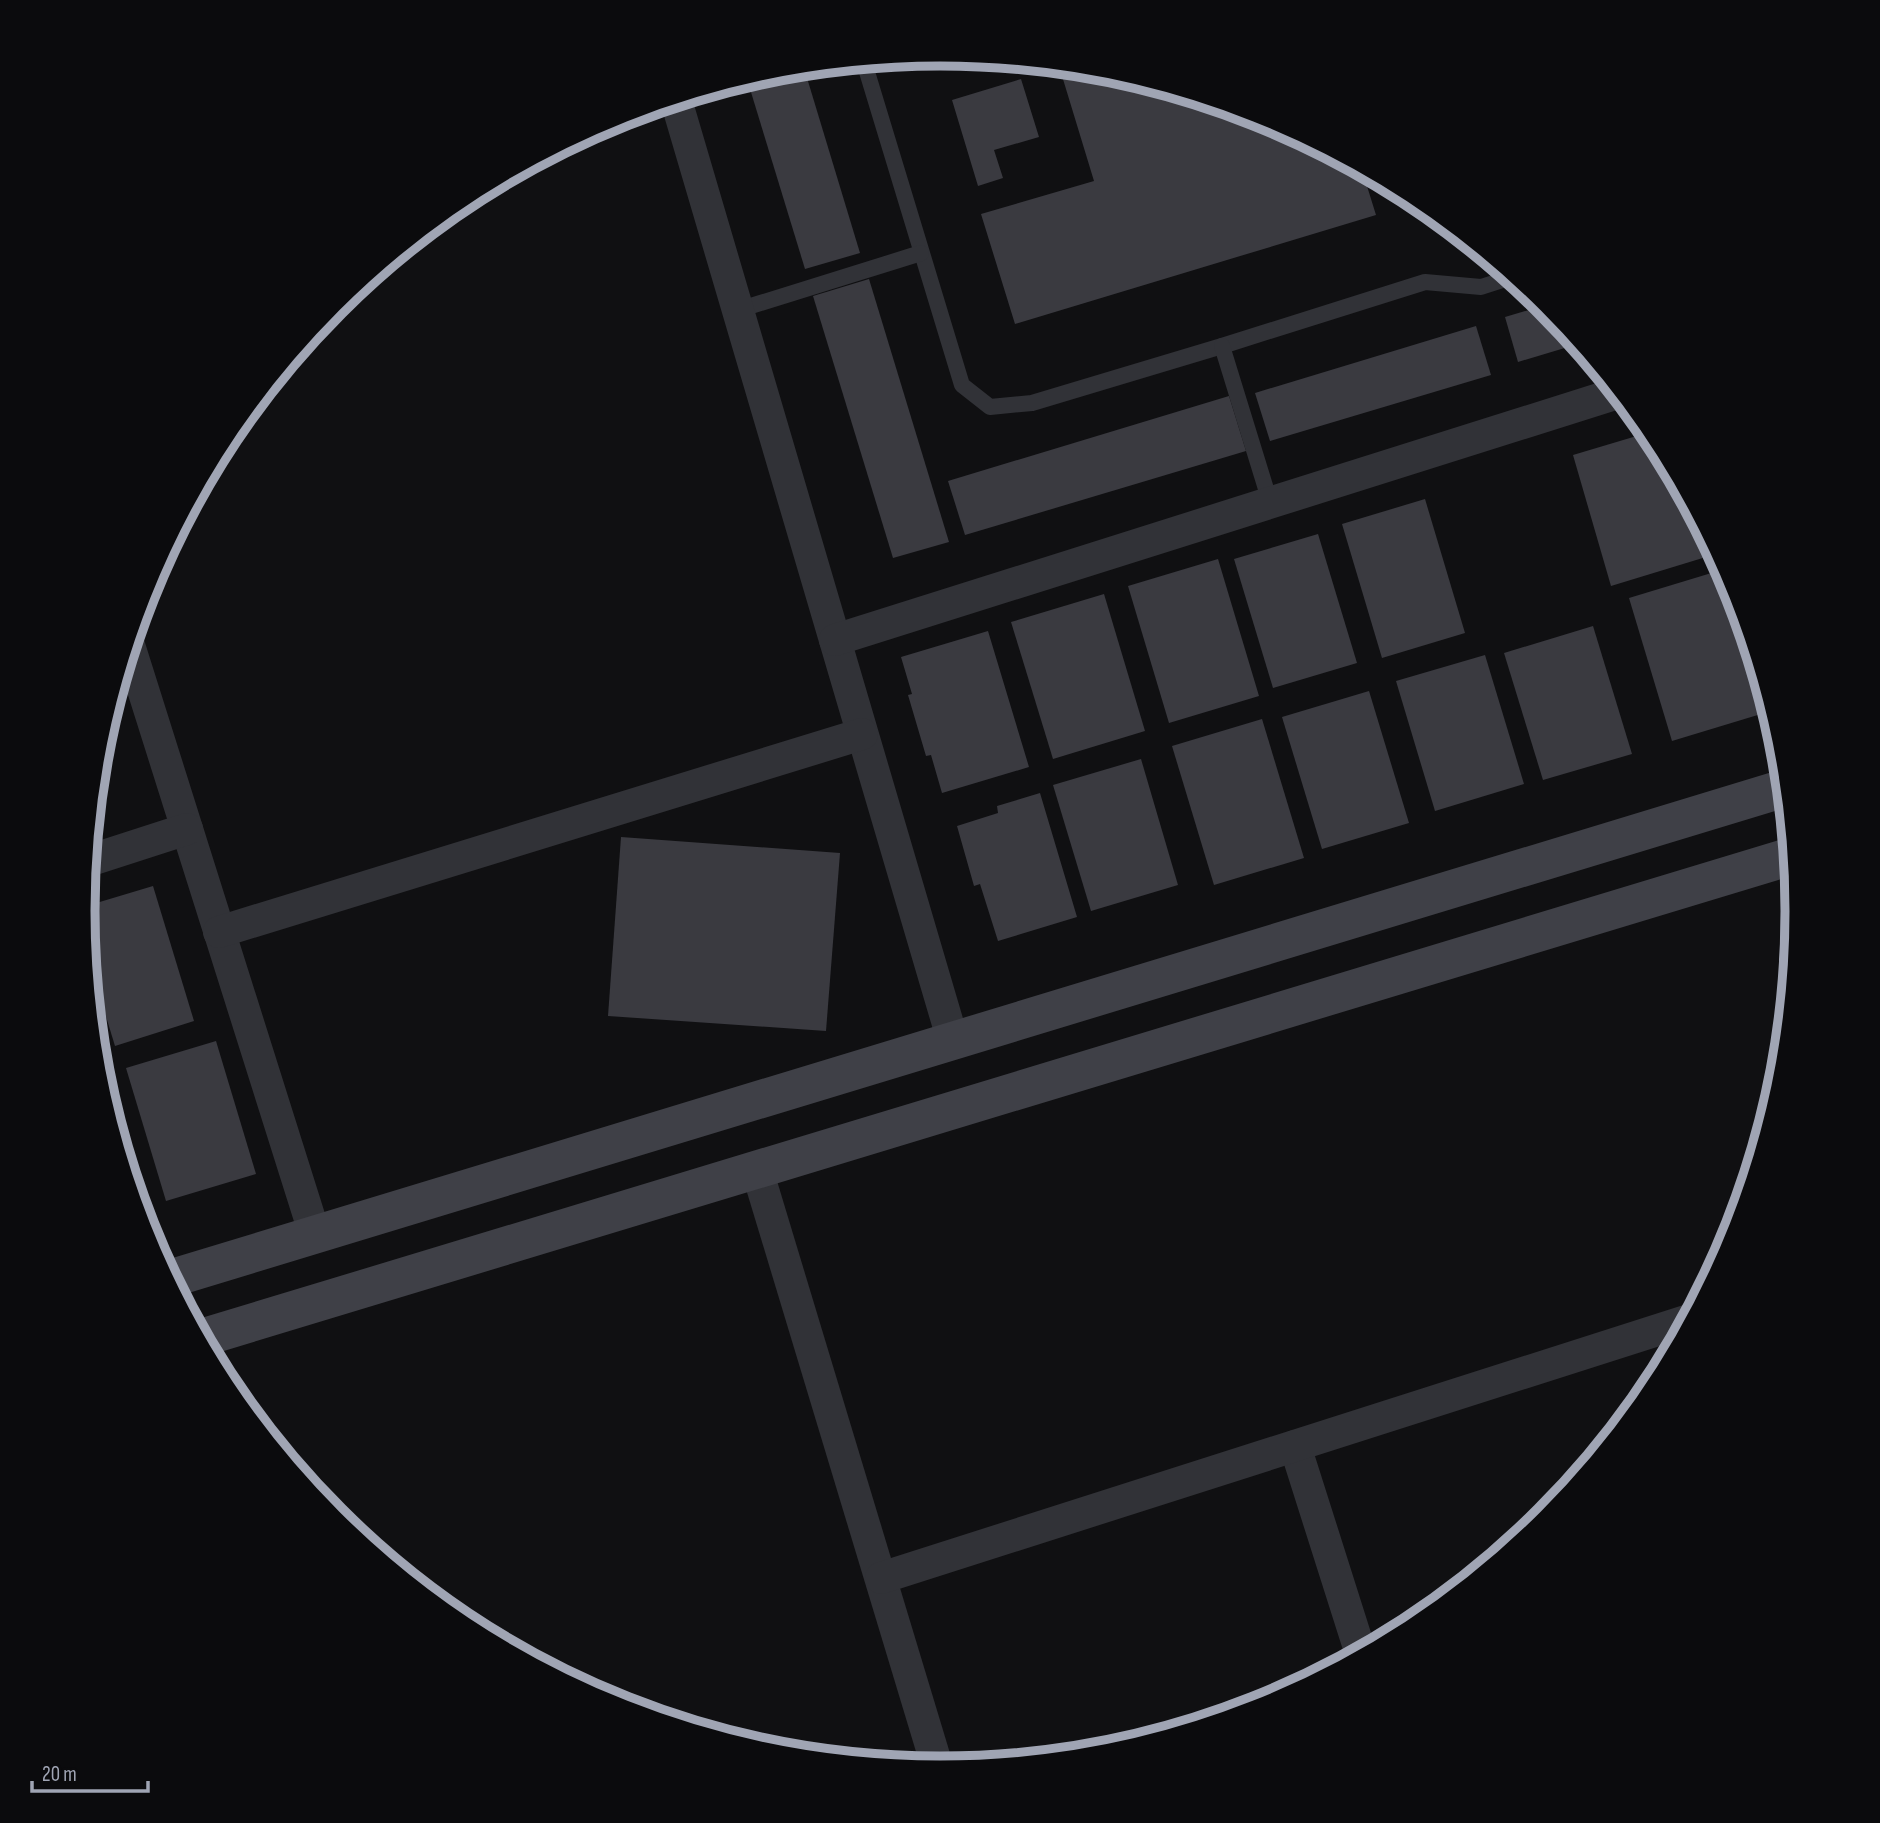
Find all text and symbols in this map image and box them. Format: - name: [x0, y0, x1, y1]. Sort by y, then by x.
- scale bar: [32, 1750, 147, 1794]
- text: 20 m: [42, 1762, 77, 1787]

